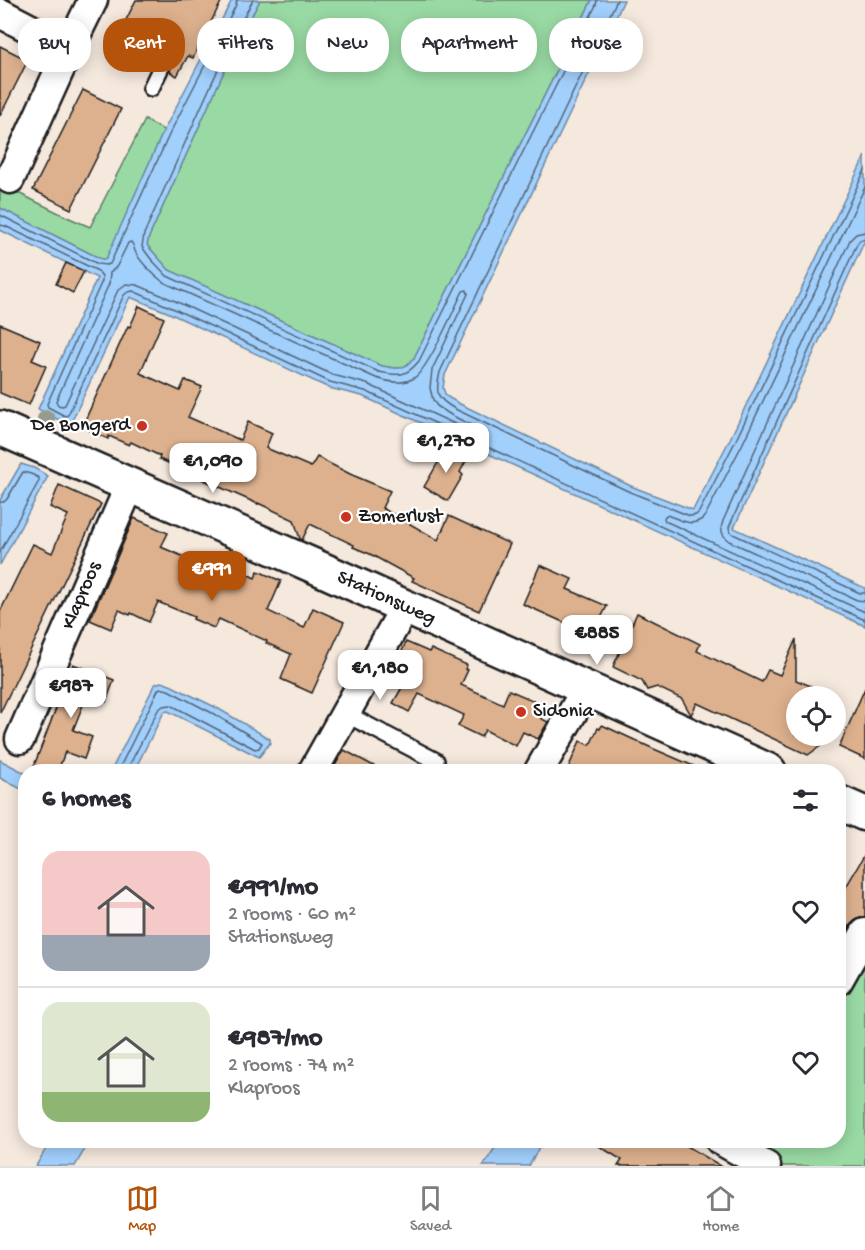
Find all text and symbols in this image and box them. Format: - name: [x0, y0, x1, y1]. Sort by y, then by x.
- chip: Buy: [18, 18, 91, 72]
- chip: Rent: [103, 18, 185, 72]
- chip: Filters: [197, 18, 294, 72]
- chip: New: [306, 18, 389, 72]
- chip: Apartment: [401, 18, 537, 72]
- chip: House: [549, 18, 643, 72]
- place label: De Bongerd: [29, 415, 132, 438]
- marker: De Bongerd: [135, 419, 149, 433]
- pin: €1,270: [397, 423, 495, 474]
- text: €1,270: [417, 431, 475, 454]
- pin: €1,090: [164, 443, 262, 494]
- text: €1,090: [184, 451, 243, 474]
- place label: Zomerlust: [358, 506, 444, 529]
- marker: Zomerlust: [339, 510, 353, 524]
- pin: €991: [176, 551, 248, 602]
- street label: Klaproos: [57, 558, 107, 633]
- text: €991: [192, 559, 232, 582]
- street label: Stationsweg: [333, 566, 439, 631]
- pin: €885: [561, 615, 633, 666]
- text: €885: [575, 623, 619, 646]
- pin: €1,180: [331, 650, 429, 701]
- text: €1,180: [352, 658, 408, 681]
- pin: €987: [35, 668, 107, 719]
- text: €987: [49, 676, 93, 699]
- map controls: [786, 686, 846, 746]
- button: locate: [786, 686, 846, 746]
- place label: Sidonia: [533, 701, 595, 724]
- marker: Sidonia: [514, 705, 528, 719]
- icon: filters: [789, 784, 822, 817]
- text: 6 homes: [42, 785, 130, 816]
- text: €991/mo: [228, 873, 318, 904]
- icon: home: [90, 875, 162, 947]
- icon: heart: [789, 895, 822, 928]
- text: 2 rooms · 60 m²: [228, 904, 356, 927]
- text: Stationsweg: [228, 927, 334, 950]
- text: €987/mo: [228, 1024, 322, 1055]
- icon: home: [90, 1026, 162, 1098]
- icon: heart: [789, 1046, 822, 1079]
- text: 2 rooms · 74 m²: [228, 1055, 354, 1078]
- text: Klaproos: [228, 1078, 300, 1101]
- tab: Map: [126, 1182, 159, 1237]
- tab: Saved: [410, 1182, 451, 1237]
- tab: Home: [702, 1182, 739, 1237]

